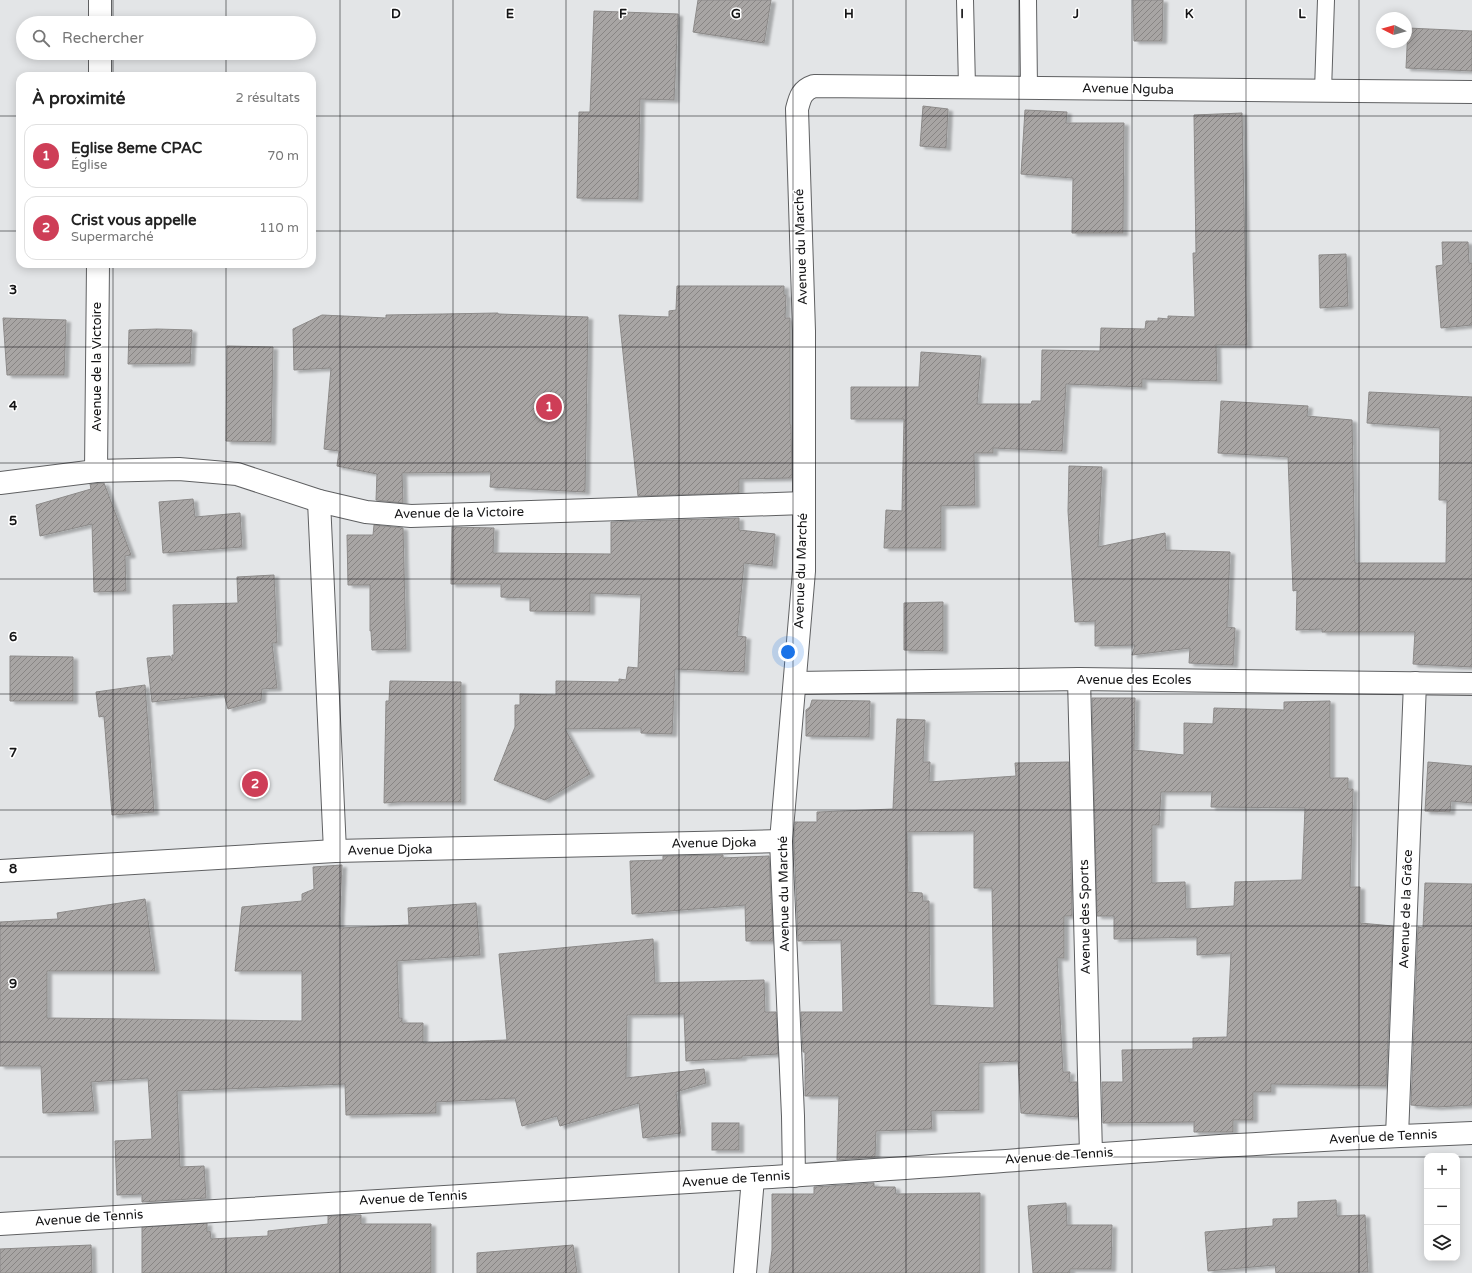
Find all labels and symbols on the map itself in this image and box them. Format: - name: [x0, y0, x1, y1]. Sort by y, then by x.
- text: D: [391, 6, 401, 22]
- text: E: [506, 6, 514, 22]
- text: F: [619, 6, 627, 22]
- text: G: [731, 6, 741, 22]
- text: H: [844, 6, 854, 22]
- text: I: [960, 6, 964, 22]
- text: J: [1072, 6, 1079, 22]
- text: K: [1185, 6, 1194, 22]
- text: L: [1298, 6, 1306, 22]
- north arrow: [1376, 12, 1412, 48]
- street label: Avenue Nguba: [1082, 80, 1174, 98]
- street label: Avenue du Marché: [791, 189, 811, 305]
- text: 3: [9, 282, 17, 298]
- street label: Avenue de la Victoire: [89, 302, 105, 432]
- pin: 1: [536, 392, 562, 422]
- text: 4: [9, 398, 18, 414]
- street label: Avenue de la Victoire: [394, 504, 524, 522]
- text: 5: [9, 513, 17, 529]
- street label: Avenue du Marché: [791, 513, 811, 629]
- text: 6: [9, 629, 17, 645]
- your location: [778, 642, 798, 662]
- street label: Avenue des Ecoles: [1077, 672, 1191, 688]
- text: 7: [9, 745, 17, 761]
- pin: 2: [242, 769, 268, 799]
- street label: Avenue Djoka: [671, 834, 757, 852]
- street label: Avenue du Marché: [775, 836, 793, 952]
- street label: Avenue Djoka: [347, 841, 433, 859]
- street label: Avenue de la Grâce: [1396, 849, 1416, 969]
- street label: Avenue des Sports: [1076, 859, 1094, 975]
- text: 8: [9, 861, 17, 877]
- text: 9: [9, 976, 17, 992]
- street label: Avenue de Tennis: [1328, 1126, 1438, 1148]
- street label: Avenue de Tennis: [1004, 1144, 1114, 1168]
- street label: Avenue de Tennis: [681, 1167, 791, 1191]
- street label: Avenue de Tennis: [358, 1187, 468, 1209]
- street label: Avenue de Tennis: [34, 1206, 144, 1230]

